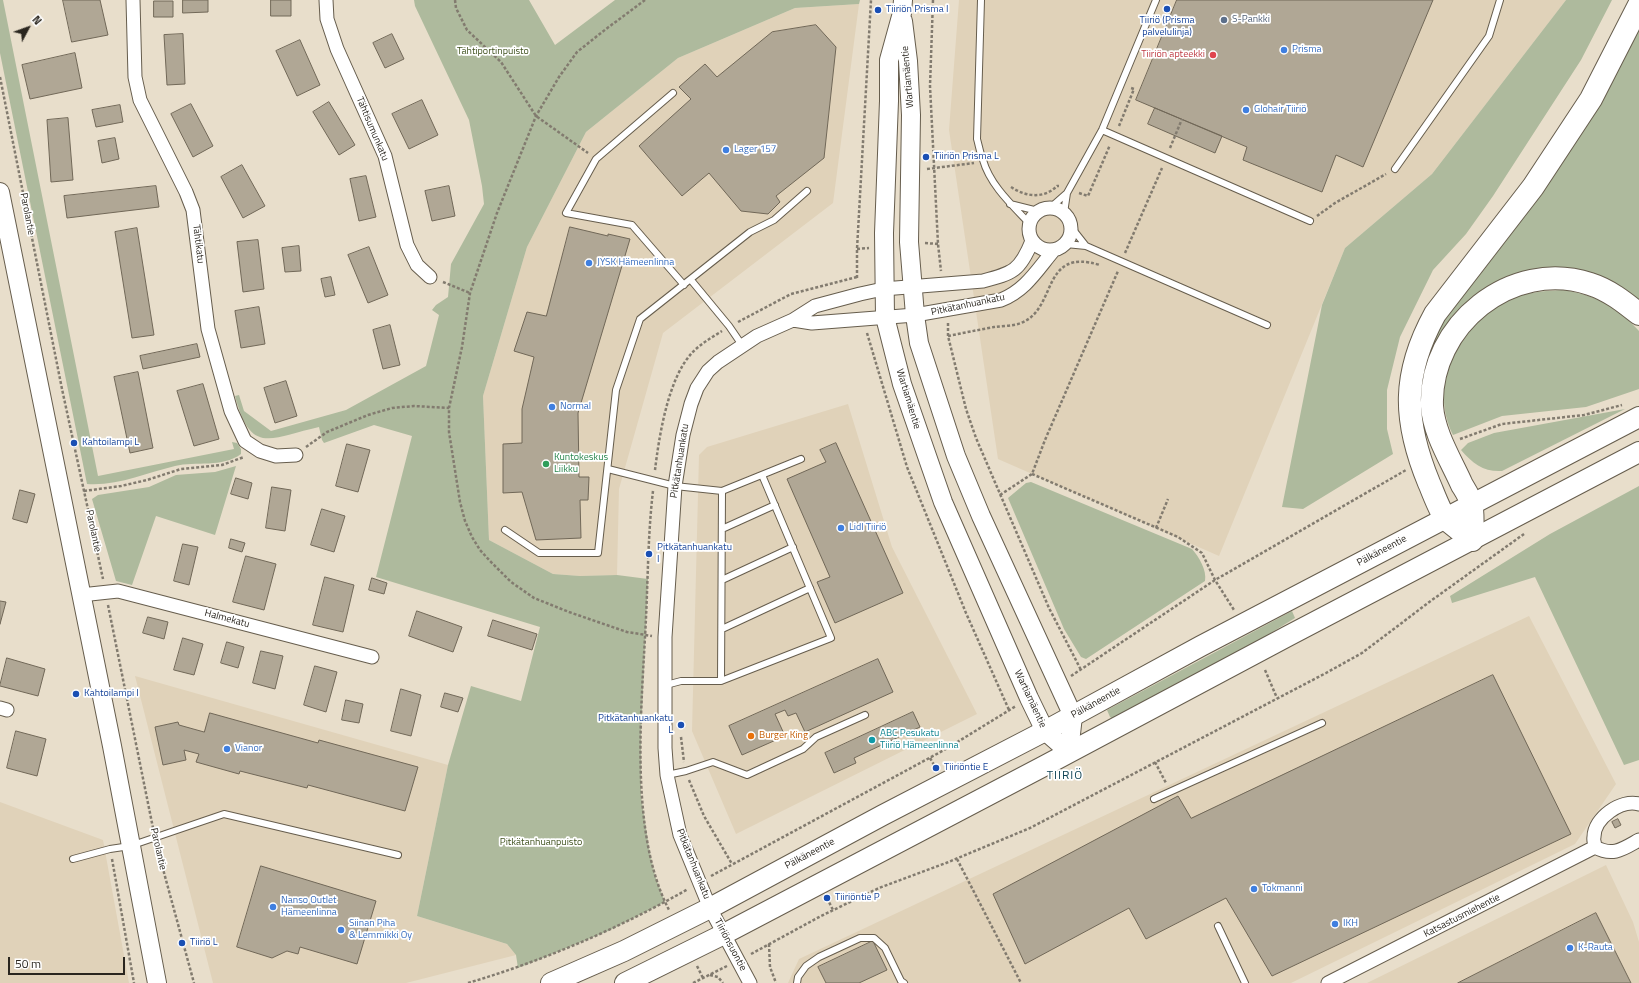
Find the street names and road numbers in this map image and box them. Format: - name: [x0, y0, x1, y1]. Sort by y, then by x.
- street label: Wartiamäentie: [899, 45, 917, 109]
- street label: Tähtisumunkatu: [353, 95, 391, 163]
- street label: Parolantie: [17, 192, 37, 236]
- street label: Tähtikatu: [190, 224, 206, 264]
- street label: Pitkätanhuankatu: [930, 291, 1006, 319]
- street label: Wartiamäentie: [893, 367, 923, 431]
- street label: Pitkätanhuankatu: [668, 423, 692, 499]
- street label: Parolantie: [83, 509, 103, 553]
- street label: Pälkäneentie: [1355, 533, 1409, 569]
- street label: Halmekatu: [203, 607, 251, 631]
- street label: Wartiamäentie: [1011, 668, 1049, 730]
- street label: Pälkäneentie: [1069, 685, 1123, 721]
- street label: Parolantie: [147, 827, 169, 871]
- street label: Pitkätanhuankatu: [673, 827, 713, 901]
- street label: Pälkäneentie: [783, 836, 837, 872]
- street label: Katsastusmiehentie: [1422, 892, 1502, 940]
- street label: Tiiriönsuontie: [711, 917, 749, 973]

